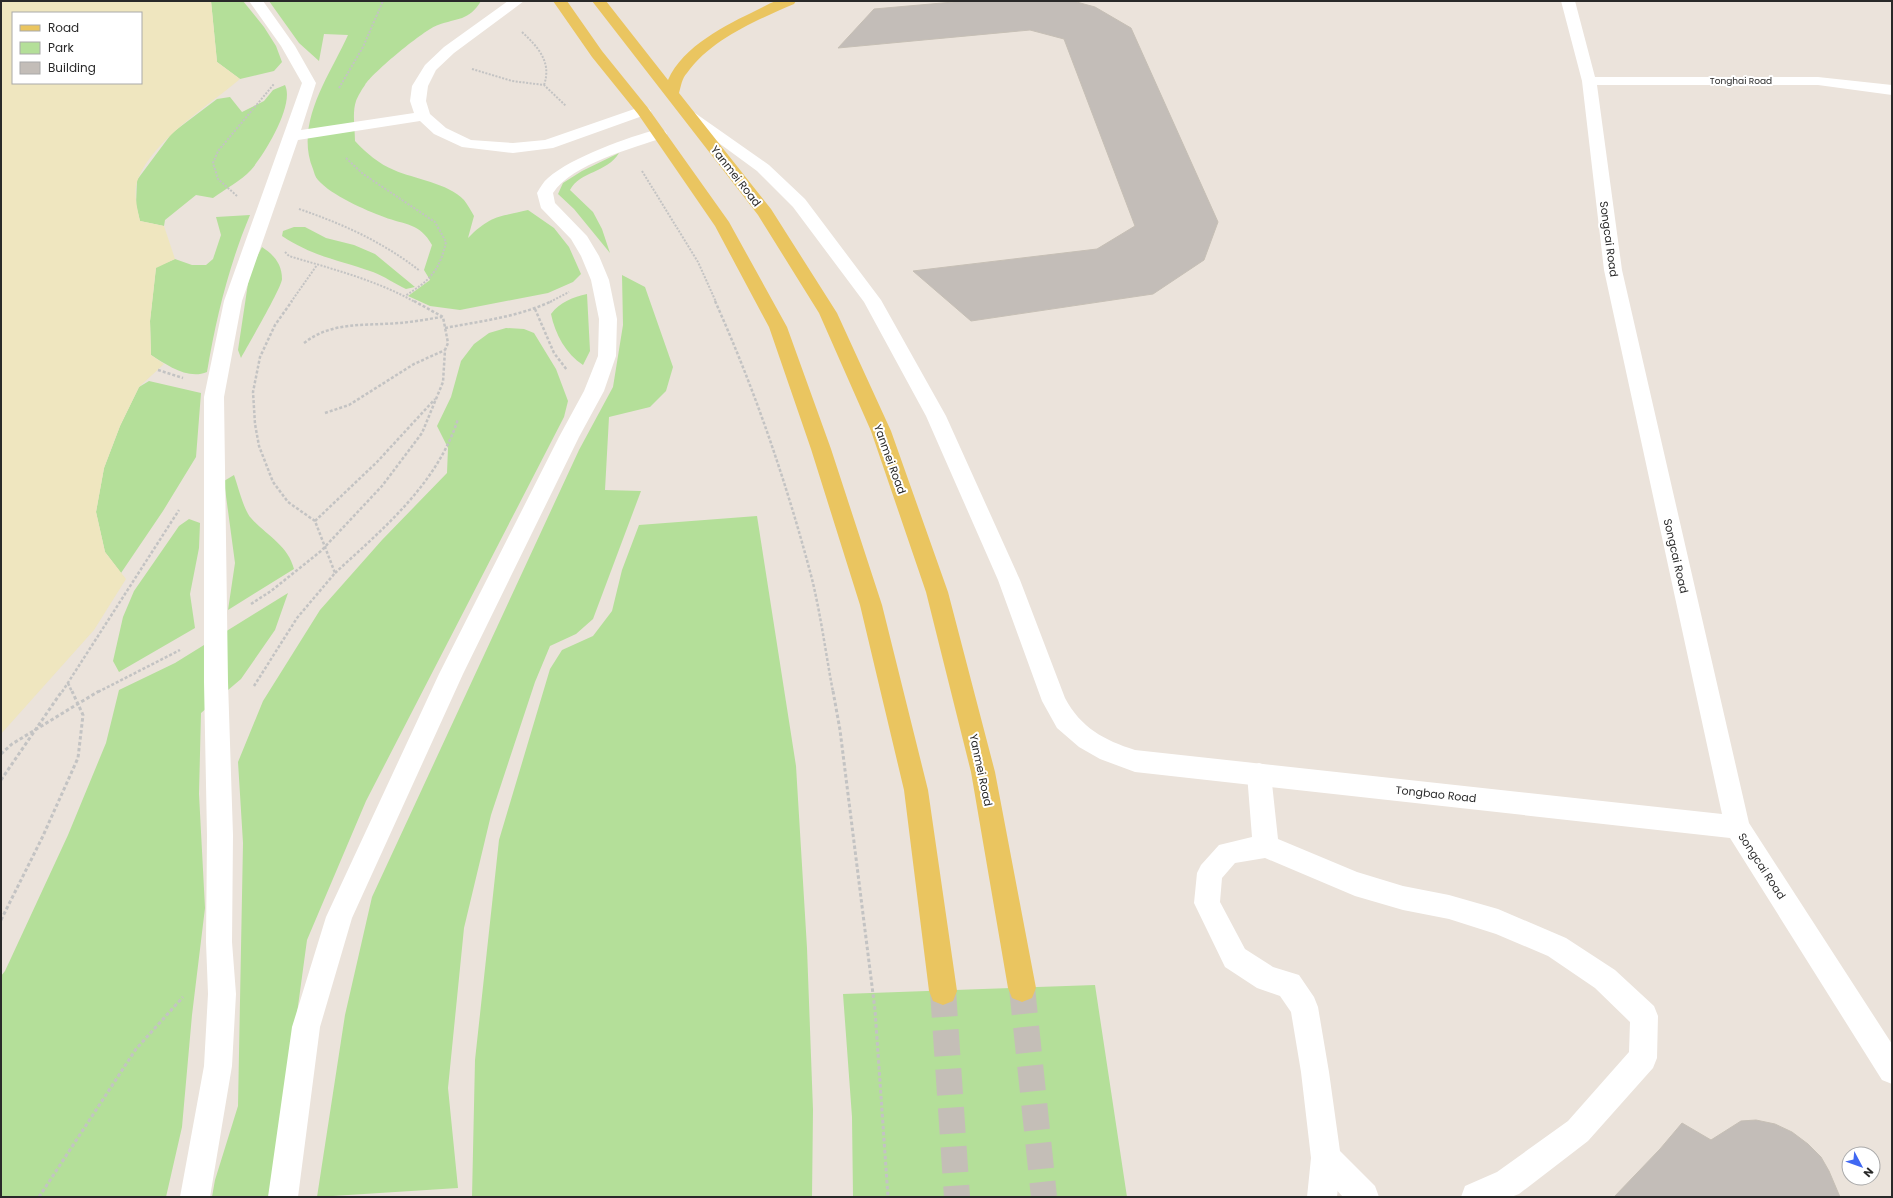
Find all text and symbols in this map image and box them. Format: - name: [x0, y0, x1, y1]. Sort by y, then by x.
- legend: [12, 12, 142, 84]
- text: Road: [48, 19, 79, 36]
- text: Park: [48, 39, 75, 56]
- text: Building: [48, 59, 96, 76]
- street label: Tonghai Road: [1710, 75, 1772, 87]
- street label: Yanmei Road: [707, 142, 765, 210]
- street label: Songcai Road: [1596, 200, 1622, 278]
- street label: Yanmei Road: [870, 422, 910, 496]
- street label: Songcai Road: [1660, 517, 1692, 595]
- street label: Yanmei Road: [966, 732, 996, 808]
- street label: Tongbao Road: [1395, 782, 1477, 806]
- street label: Songcai Road: [1735, 830, 1789, 902]
- north arrow: [1841, 1146, 1881, 1186]
- text: N: [1860, 1164, 1877, 1181]

